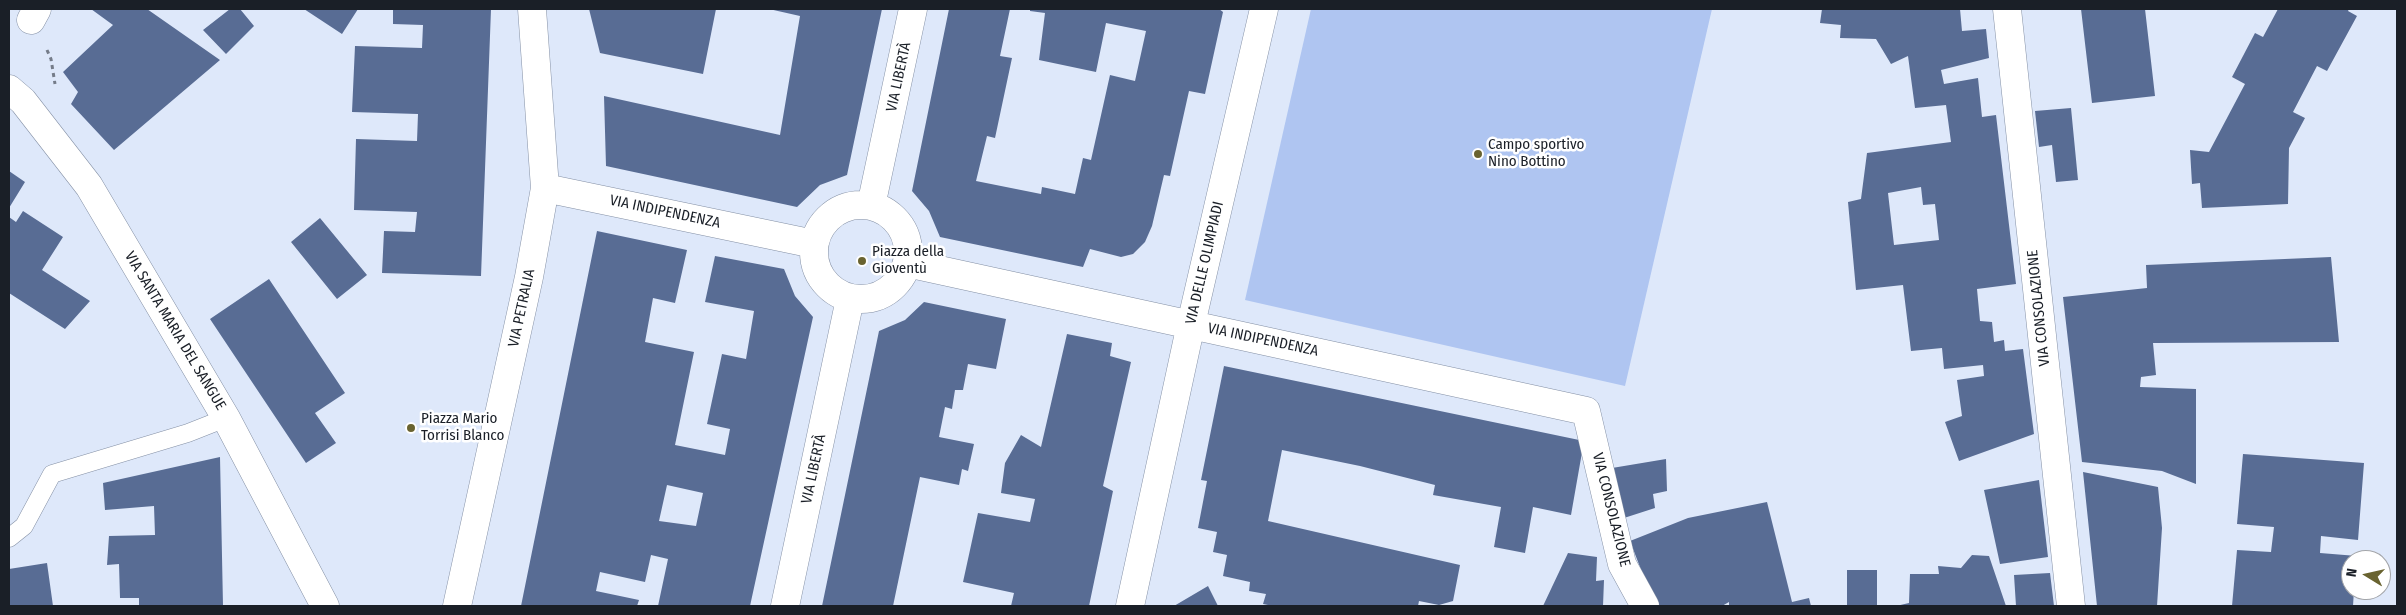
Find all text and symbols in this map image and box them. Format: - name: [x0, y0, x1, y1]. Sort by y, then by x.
- street label: VIA LIBERTÀ: [883, 41, 915, 113]
- place label: Campo sportivo Nino Bottino: [1488, 136, 1584, 171]
- marker: Campo sportivo Nino Bottino: [1472, 148, 1484, 160]
- street label: VIA INDIPENDENZA: [608, 192, 722, 232]
- street label: VIA DELLE OLIMPIADI: [1182, 200, 1228, 326]
- place label: Piazza della Gioventù: [872, 243, 944, 278]
- street label: VIA SANTA MARIA DEL SANGUE: [120, 248, 230, 414]
- street label: VIA CONSOLAZIONE: [2024, 249, 2054, 367]
- marker: Piazza della Gioventù: [856, 255, 868, 267]
- street label: VIA PETRALIA: [505, 267, 539, 349]
- street label: VIA INDIPENDENZA: [1206, 320, 1320, 360]
- place label: Piazza Mario Torrisi Blanco: [421, 410, 504, 445]
- marker: Piazza Mario Torrisi Blanco: [405, 422, 417, 434]
- street label: VIA LIBERTÀ: [798, 433, 830, 505]
- street label: VIA CONSOLAZIONE: [1588, 451, 1634, 569]
- north arrow: [2341, 550, 2391, 600]
- text: N: [2343, 567, 2361, 578]

